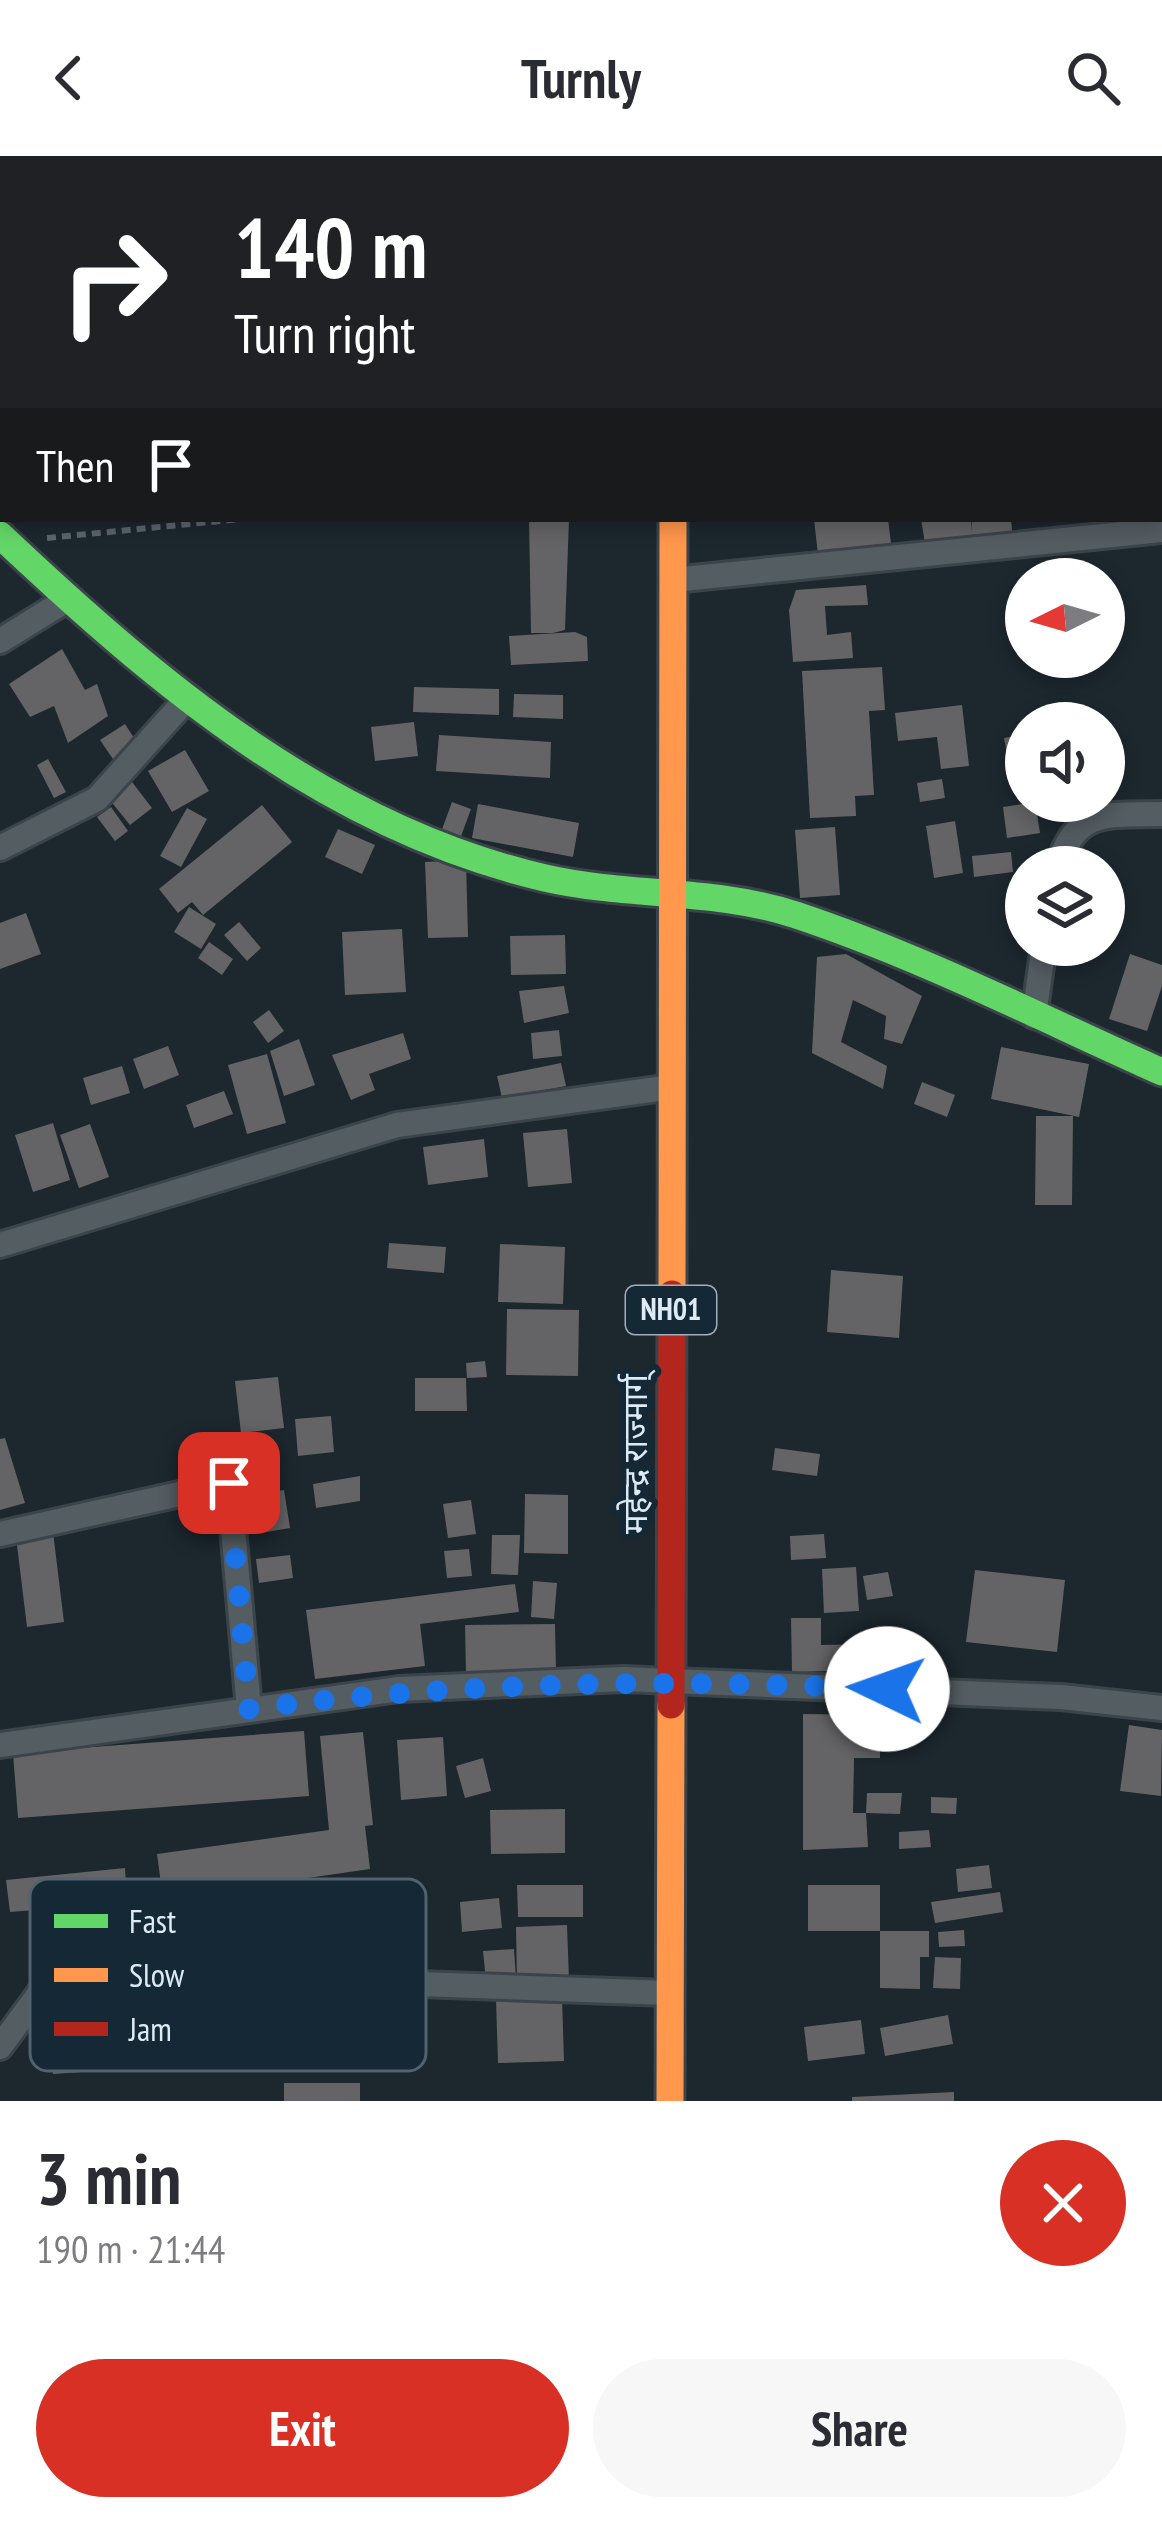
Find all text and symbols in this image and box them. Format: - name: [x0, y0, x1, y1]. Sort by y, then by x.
- text: Turnly: [521, 43, 641, 113]
- icon: back: [36, 45, 102, 111]
- icon: search: [1060, 45, 1126, 111]
- text: 140 m: [234, 192, 427, 301]
- icon: right: [36, 204, 192, 360]
- text: Turn right: [234, 298, 415, 368]
- icon: arrive: [138, 432, 204, 498]
- text: Then: [36, 436, 114, 494]
- north arrow: [1005, 558, 1125, 678]
- map controls: [1005, 558, 1125, 966]
- button: sound: [1005, 702, 1125, 822]
- button: layers: [1005, 846, 1125, 966]
- road number: NH01: [626, 1286, 716, 1334]
- street label: महेन्द्र राज्मार्ग्: [613, 1369, 656, 1534]
- pin: [178, 1432, 280, 1534]
- icon: arrive: [196, 1450, 262, 1516]
- position arrow: [824, 1626, 950, 1752]
- legend: [30, 1879, 426, 2071]
- text: Fast: [129, 1899, 176, 1942]
- text: Slow: [129, 1953, 185, 1996]
- text: Jam: [128, 2007, 172, 2050]
- text: 3 min: [36, 2131, 181, 2224]
- button: close: [1000, 2140, 1126, 2266]
- text: 190 m · 21:44: [36, 2223, 225, 2274]
- button: Exit: [36, 2359, 569, 2497]
- button: Share: [593, 2359, 1126, 2497]

